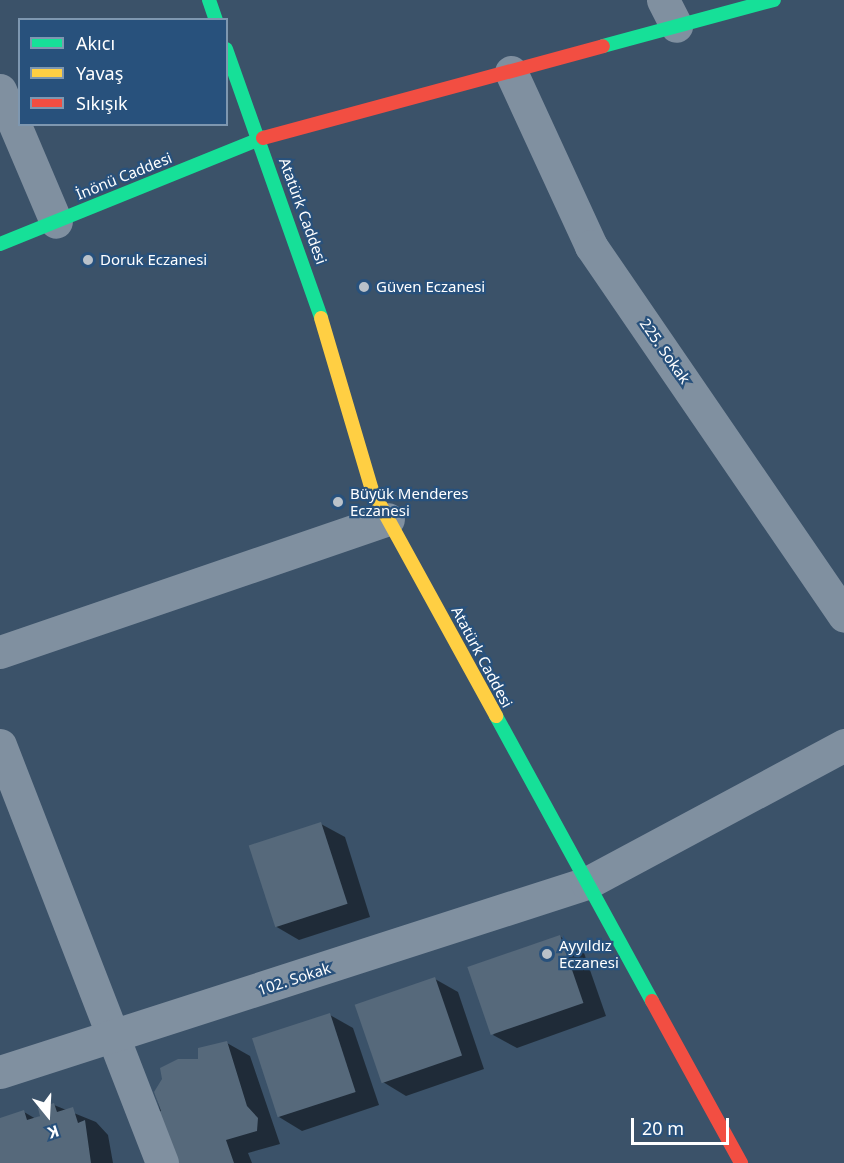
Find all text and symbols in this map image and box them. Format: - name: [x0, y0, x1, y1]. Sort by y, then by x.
- legend: [18, 18, 228, 126]
- text: Akıcı: [76, 31, 115, 55]
- text: Yavaş: [76, 61, 123, 85]
- text: Sıkışık: [76, 91, 128, 115]
- street label: İnönü Caddesi: [73, 149, 175, 203]
- street label: Atatürk Caddesi: [275, 155, 331, 267]
- place label: Doruk Eczanesi: [100, 251, 207, 269]
- marker: Doruk Eczanesi: [81, 253, 95, 267]
- place label: Güven Eczanesi: [376, 278, 485, 296]
- marker: Güven Eczanesi: [357, 280, 371, 294]
- street label: 225. Sokak: [636, 315, 694, 387]
- place label: Büyük Menderes Eczanesi: [350, 484, 468, 519]
- marker: Büyük Menderes Eczanesi: [331, 495, 345, 509]
- street label: Atatürk Caddesi: [448, 603, 516, 711]
- place label: Ayyıldız Eczanesi: [559, 936, 619, 971]
- marker: Ayyıldız Eczanesi: [540, 947, 554, 961]
- street label: 102. Sokak: [255, 959, 333, 999]
- north arrow: [18, 1085, 78, 1145]
- scale bar: [634, 1106, 732, 1144]
- text: 20 m: [642, 1116, 684, 1140]
- text: K: [45, 1120, 62, 1144]

